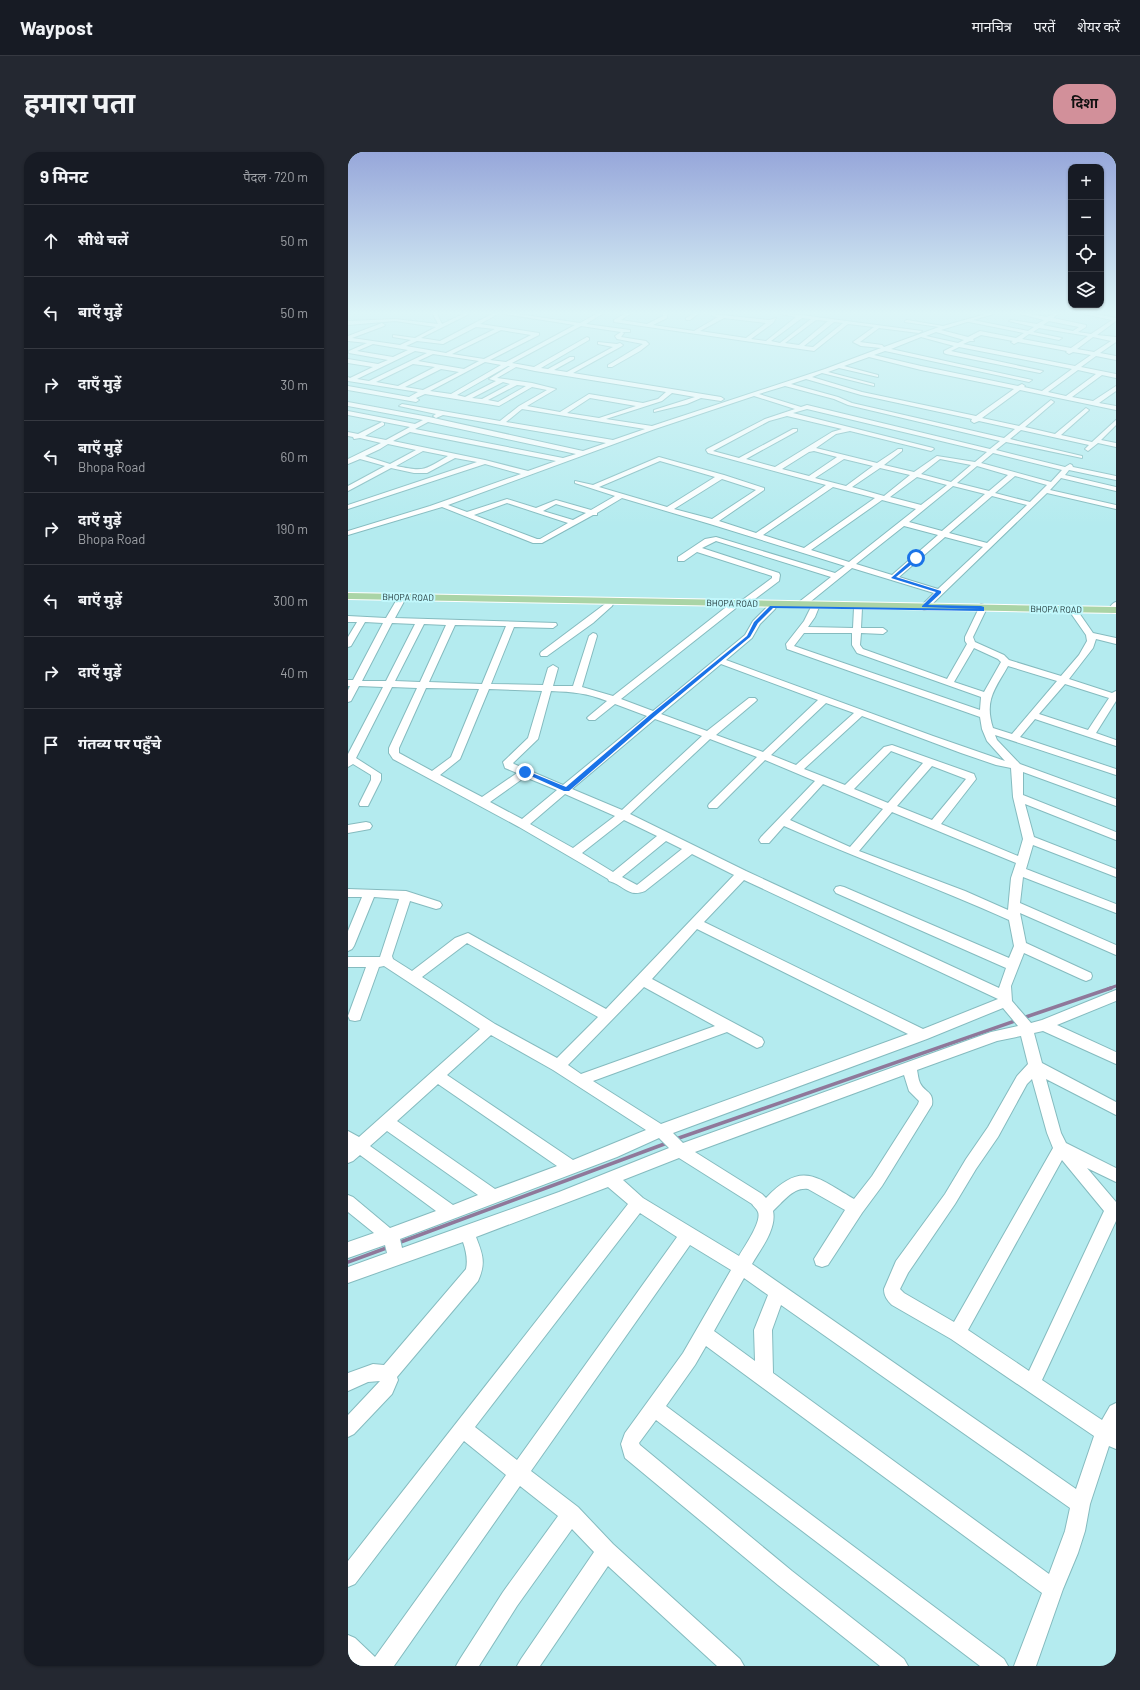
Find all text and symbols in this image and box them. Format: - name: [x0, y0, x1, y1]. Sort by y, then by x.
- text: Waypost: [20, 16, 93, 39]
- text: मानचित्र: [972, 18, 1012, 35]
- text: परतें: [1034, 18, 1055, 35]
- text: शेयर करें: [1077, 18, 1120, 35]
- button: दिशा: [1053, 84, 1116, 124]
- text: हमारा पता: [24, 85, 135, 119]
- map controls: [1068, 164, 1104, 308]
- button: +: [1068, 164, 1104, 200]
- text: 9 मिनट: [40, 166, 88, 186]
- text: पैदल · 720 m: [243, 169, 308, 185]
- button: −: [1068, 200, 1104, 236]
- icon: ahead: [40, 230, 62, 252]
- text: सीधे चलें: [78, 230, 128, 248]
- text: 50 m: [281, 233, 308, 249]
- button: locate: [1068, 236, 1104, 272]
- button: layers: [1068, 272, 1104, 308]
- icon: left: [40, 302, 62, 324]
- text: बाएँ मुड़ें: [78, 302, 122, 320]
- text: 50 m: [281, 305, 308, 321]
- icon: right: [40, 374, 62, 396]
- text: दाएँ मुड़ें: [78, 374, 121, 392]
- text: 30 m: [281, 377, 308, 393]
- text: बाएँ मुड़ें: [78, 438, 122, 456]
- icon: left: [40, 446, 62, 468]
- text: 60 m: [281, 449, 308, 465]
- text: Bhopa Road: [78, 459, 145, 475]
- text: दाएँ मुड़ें: [78, 510, 121, 528]
- icon: right: [40, 518, 62, 540]
- text: 190 m: [276, 521, 308, 537]
- text: Bhopa Road: [78, 531, 145, 547]
- route start: [907, 549, 925, 567]
- icon: left: [40, 590, 62, 612]
- text: बाएँ मुड़ें: [78, 590, 122, 608]
- street label: BHOPA ROAD: [382, 591, 434, 603]
- text: 300 m: [273, 593, 308, 609]
- street label: BHOPA ROAD: [706, 597, 758, 609]
- street label: BHOPA ROAD: [1030, 603, 1082, 615]
- icon: right: [40, 662, 62, 684]
- text: दाएँ मुड़ें: [78, 662, 121, 680]
- text: 40 m: [280, 665, 308, 681]
- icon: arrive: [40, 734, 62, 756]
- text: गंतव्य पर पहुँचे: [78, 734, 161, 752]
- route end: [516, 763, 534, 781]

